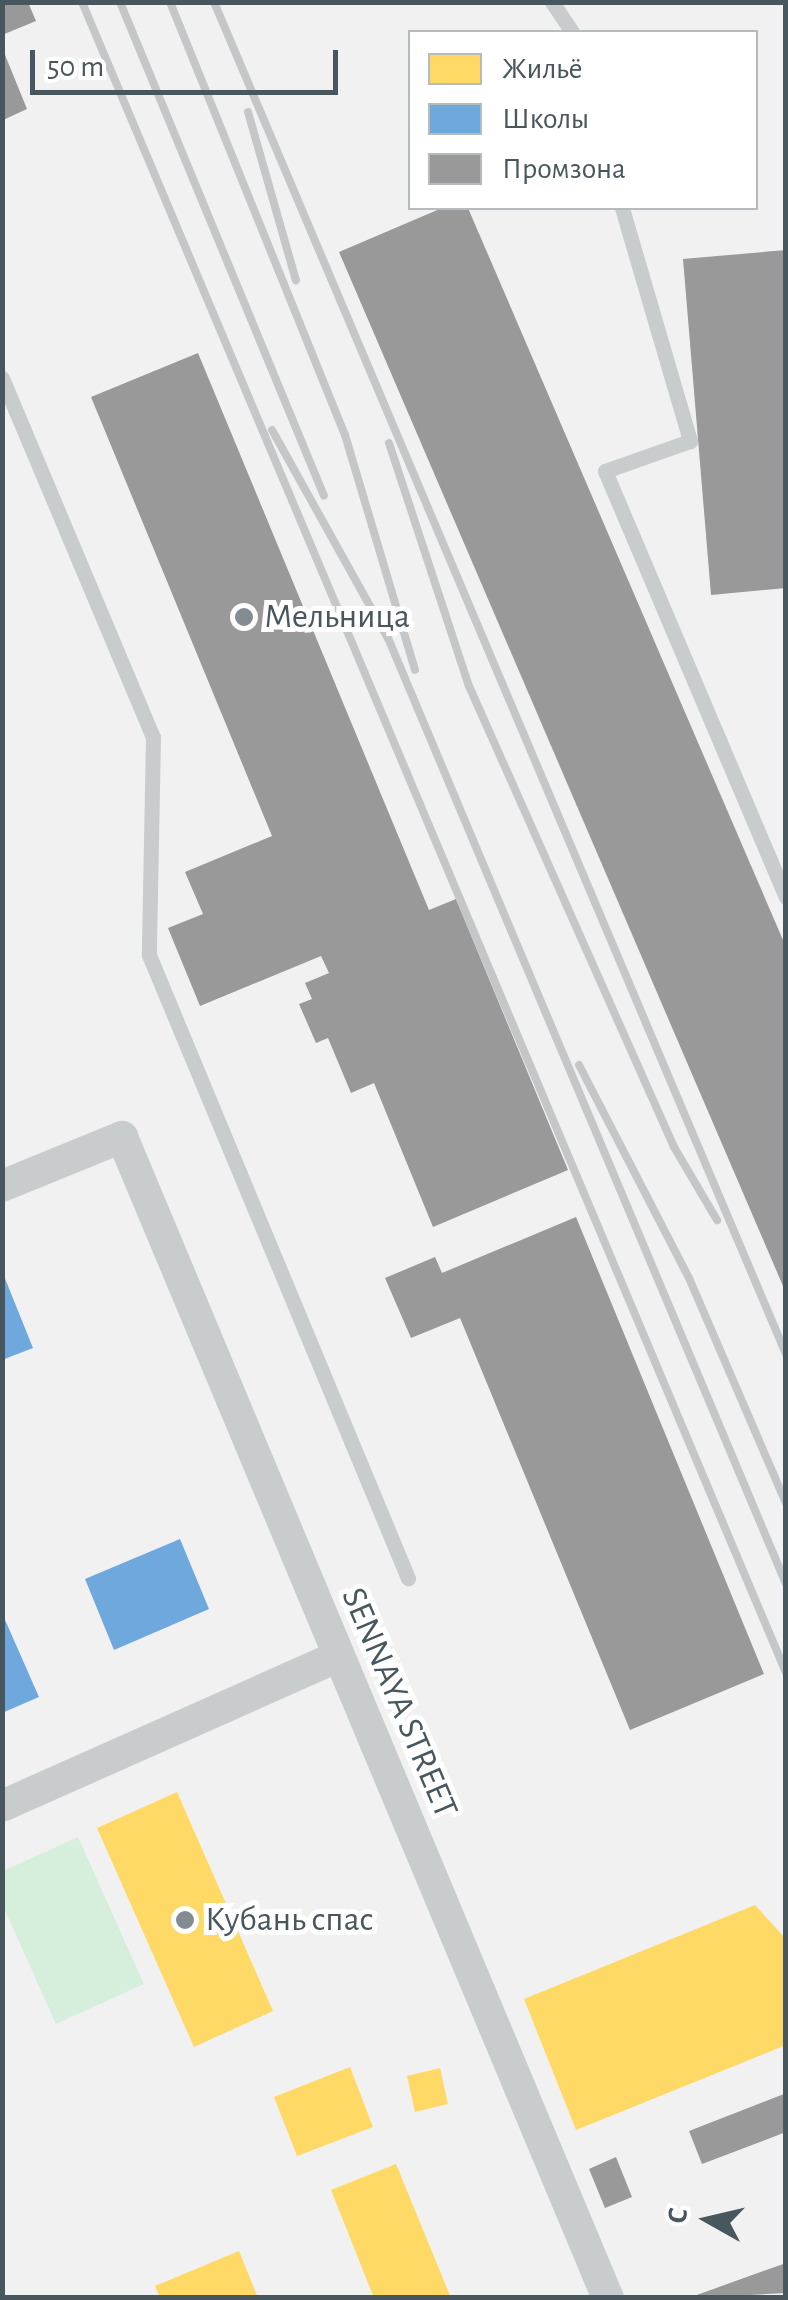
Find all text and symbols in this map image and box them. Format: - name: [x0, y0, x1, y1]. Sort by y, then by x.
- scale bar: [35, 30, 342, 92]
- legend: [408, 30, 758, 210]
- text: 50 m: [47, 52, 104, 82]
- text: Жильё: [502, 54, 583, 84]
- text: Школы: [502, 104, 589, 134]
- text: Промзона: [502, 154, 626, 184]
- place label: Мельница: [264, 596, 410, 638]
- marker: Мельница: [233, 606, 255, 628]
- street label: SENNAYA STREET: [332, 1582, 466, 1824]
- place label: Кубань спас: [205, 1899, 374, 1941]
- marker: Кубань спас: [174, 1909, 196, 1931]
- north arrow: [658, 2170, 758, 2270]
- text: С: [663, 2206, 693, 2225]

